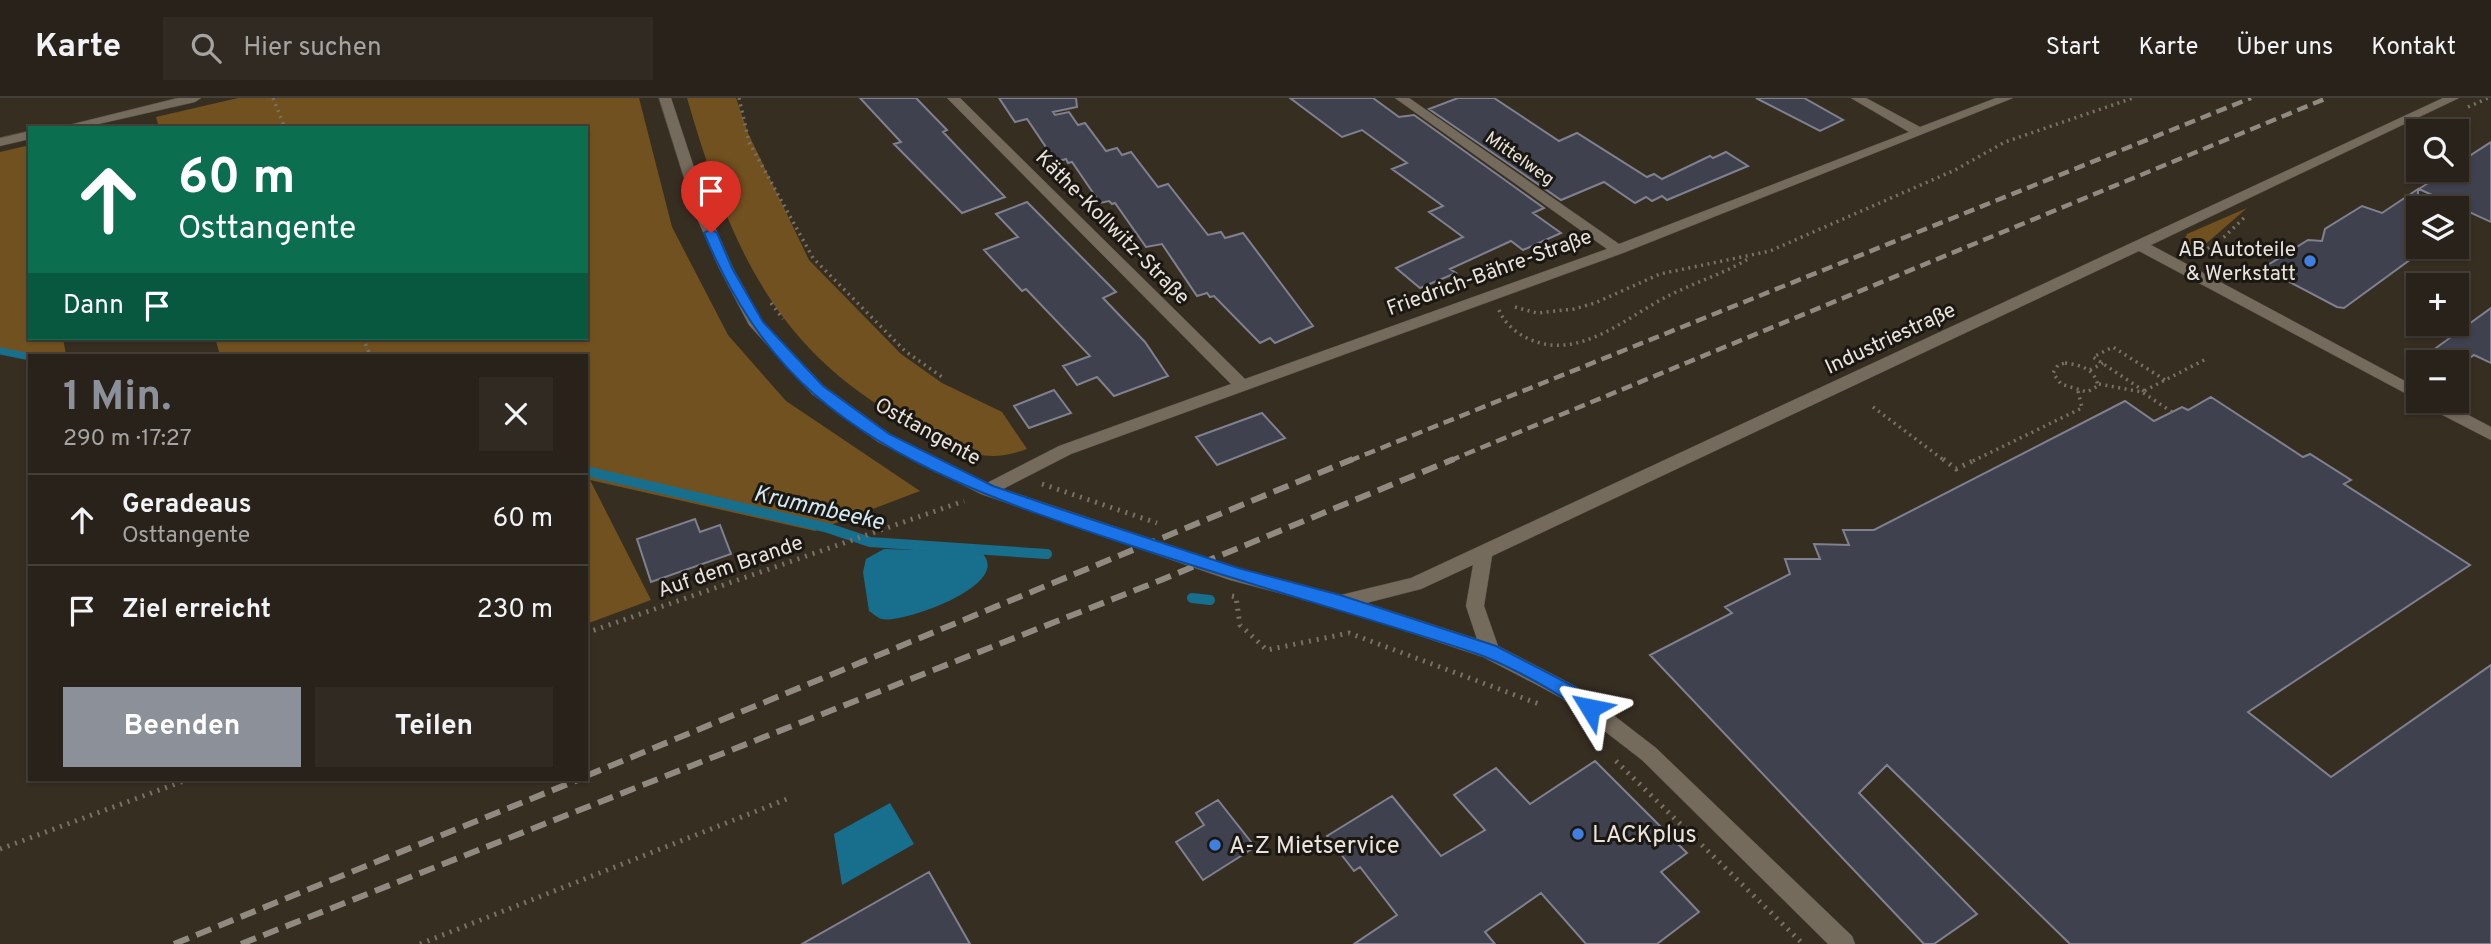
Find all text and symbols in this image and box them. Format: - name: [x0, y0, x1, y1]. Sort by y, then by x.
- search box: [163, 17, 653, 80]
- text: Karte: [35, 27, 121, 69]
- icon: search: [187, 29, 225, 67]
- text: Hier suchen: [243, 32, 382, 65]
- text: Start: [2046, 33, 2100, 63]
- text: Karte: [2138, 33, 2198, 63]
- text: Über uns: [2236, 33, 2333, 63]
- text: Kontakt: [2371, 33, 2456, 63]
- map controls: [2406, 119, 2469, 413]
- button: search: [2406, 119, 2469, 182]
- street label: Mittelweg: [1480, 127, 1558, 191]
- street label: Käthe-Kollwitz-Straße: [1029, 145, 1195, 311]
- text: 60 m: [178, 149, 296, 211]
- icon: ahead: [63, 154, 154, 245]
- pin: [681, 161, 741, 233]
- icon: arrive: [692, 172, 730, 210]
- button: layers: [2406, 196, 2469, 259]
- text: Osttangente: [178, 210, 356, 250]
- street label: Friedrich-Bähre-Straße: [1383, 224, 1596, 323]
- place label: AB Autoteile & Werkstatt: [2178, 237, 2296, 288]
- marker: AB Autoteile & Werkstatt: [2302, 253, 2318, 269]
- button: +: [2406, 273, 2469, 336]
- icon: arrive: [138, 287, 176, 325]
- text: Dann: [63, 290, 124, 323]
- street label: Industriestraße: [1821, 297, 1960, 381]
- button: −: [2406, 350, 2469, 413]
- text: 1 Min.: [63, 372, 172, 425]
- button: close: [479, 377, 553, 451]
- street label: Osttangente: [870, 392, 985, 472]
- text: 290 m · 17:27: [63, 425, 192, 454]
- water label: Krummbeeke: [751, 480, 887, 539]
- text: Geradeaus: [122, 489, 251, 522]
- icon: ahead: [63, 501, 101, 539]
- text: 60 m: [493, 503, 553, 536]
- text: Osttangente: [122, 522, 250, 551]
- street label: Auf dem Brande: [654, 530, 807, 605]
- icon: arrive: [63, 592, 101, 630]
- text: Ziel erreicht: [122, 594, 271, 627]
- text: 230 m: [477, 594, 553, 627]
- position arrow: [1553, 671, 1627, 745]
- button: Beenden: [63, 687, 301, 767]
- button: Teilen: [315, 687, 553, 767]
- place label: LACKplus: [1592, 821, 1697, 851]
- marker: LACKplus: [1570, 826, 1586, 842]
- place label: A-Z Mietservice: [1229, 832, 1400, 862]
- marker: A-Z Mietservice: [1207, 837, 1223, 853]

